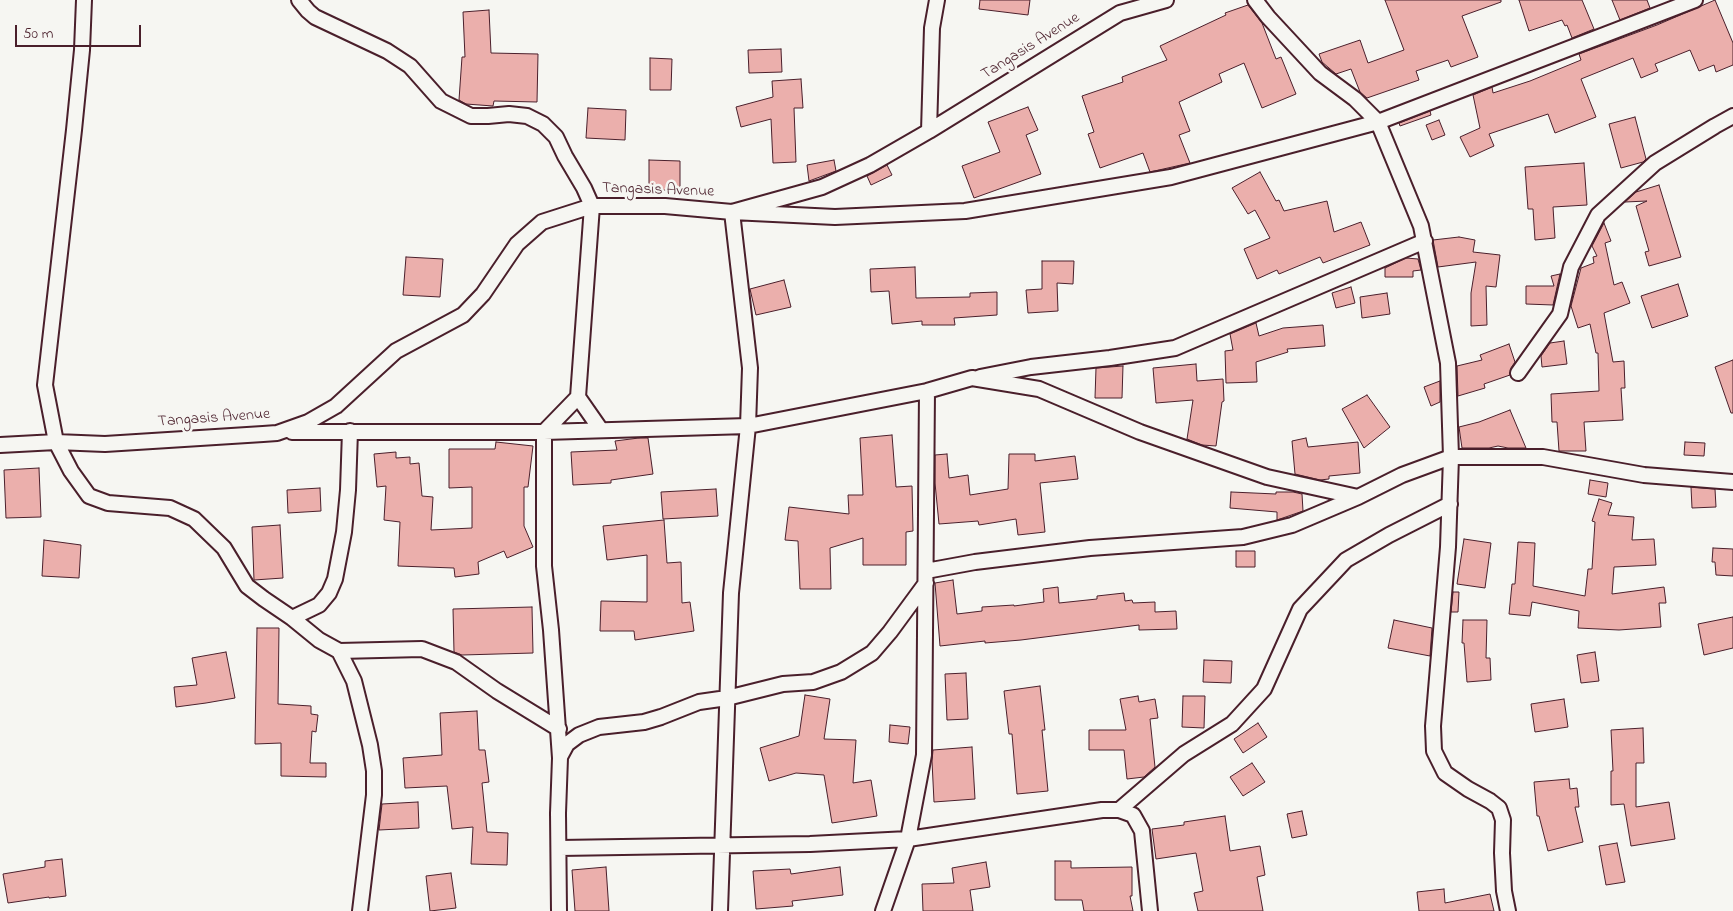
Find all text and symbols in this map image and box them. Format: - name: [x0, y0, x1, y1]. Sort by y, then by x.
- street label: Tangasis Avenue: [978, 9, 1084, 85]
- scale bar: [18, 15, 144, 47]
- text: 50 m: [23, 23, 53, 45]
- street label: Tangasis Avenue: [601, 179, 715, 203]
- street label: Tangasis Avenue: [157, 405, 271, 433]

